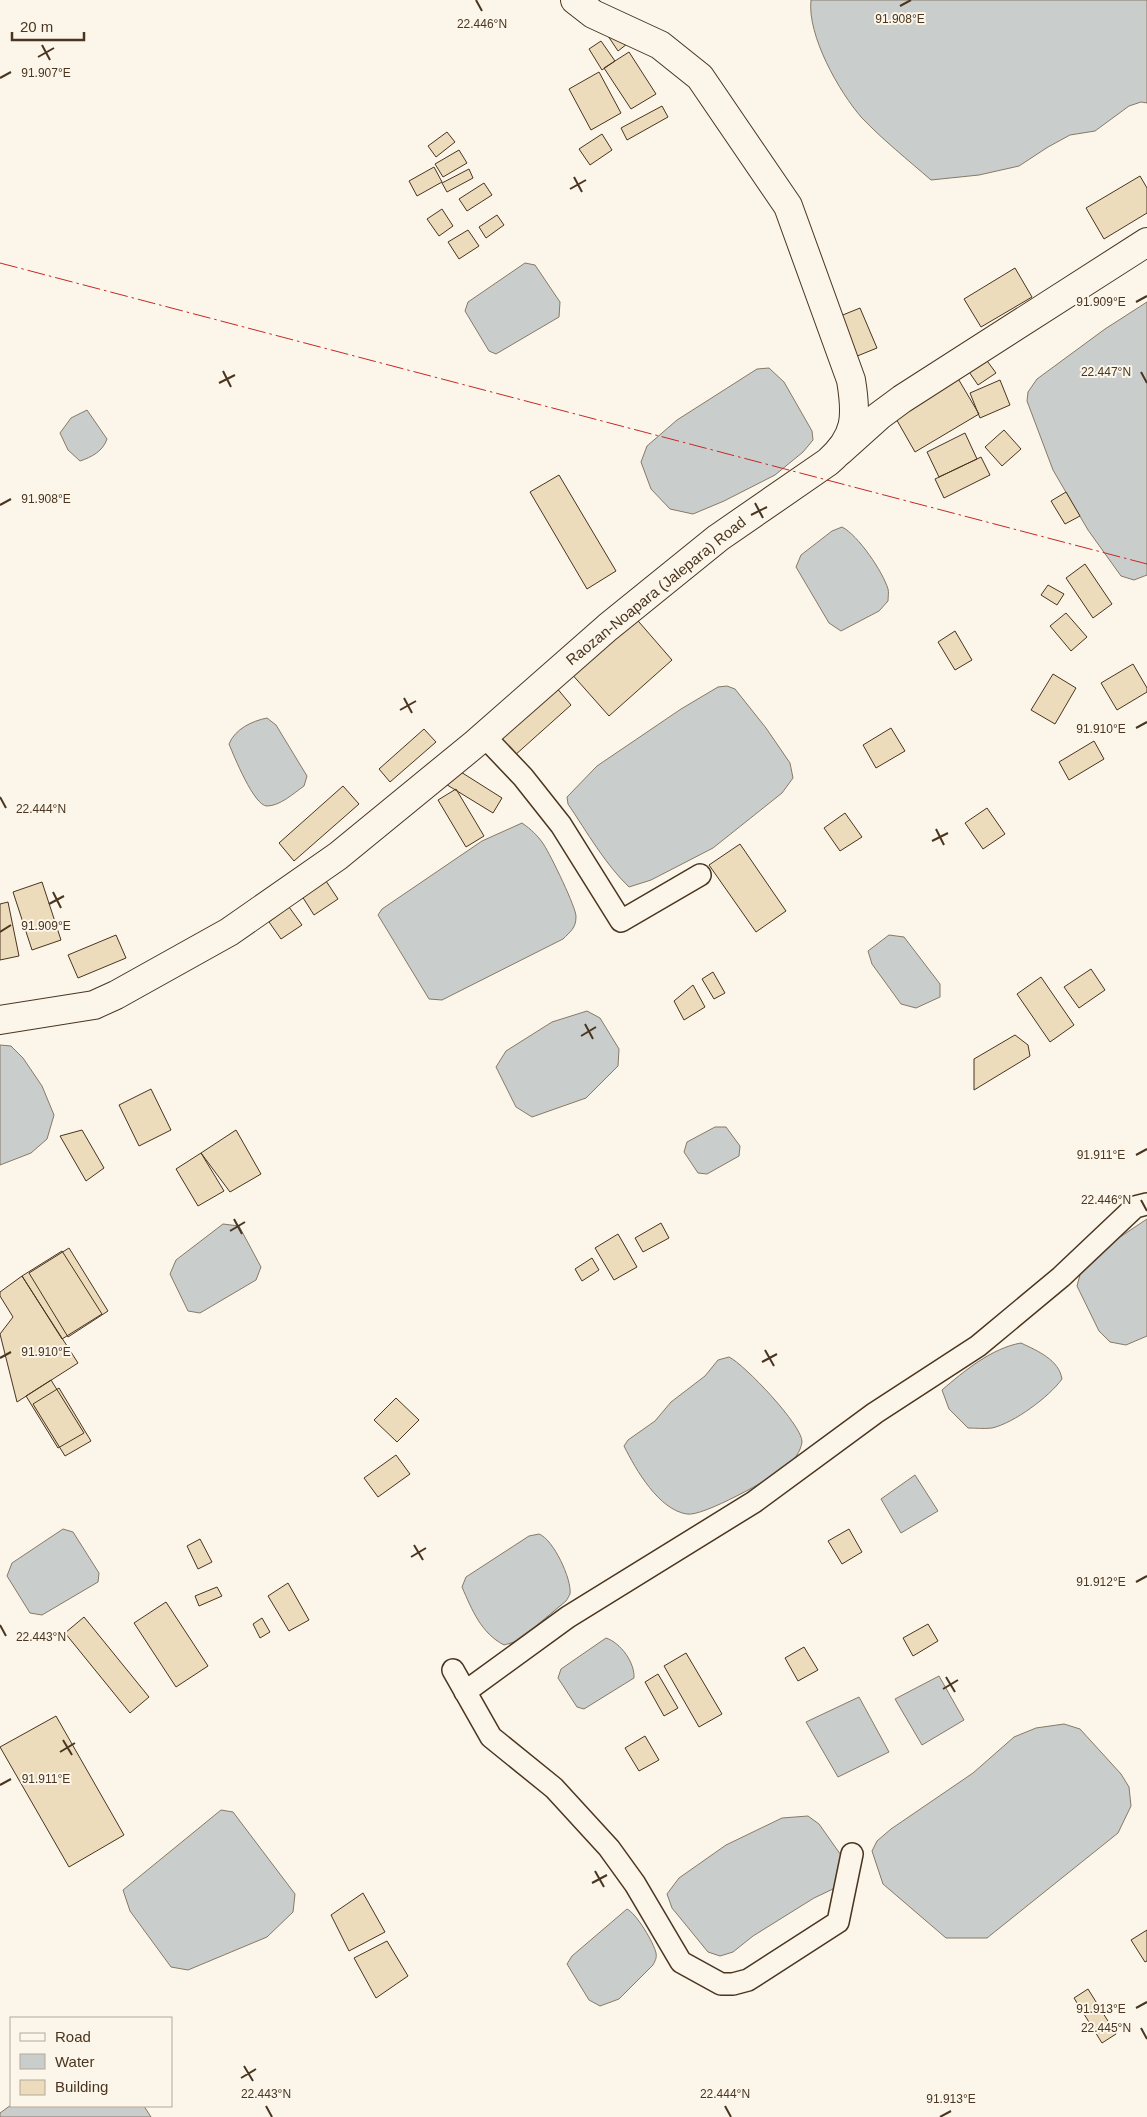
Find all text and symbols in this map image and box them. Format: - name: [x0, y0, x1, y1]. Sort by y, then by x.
- scale bar: [12, 10, 85, 42]
- text: 91.908°E: [875, 12, 925, 26]
- text: 22.446°N: [457, 17, 507, 31]
- text: 20 m: [20, 18, 53, 35]
- text: 91.907°E: [21, 66, 71, 80]
- text: 91.909°E: [1076, 295, 1126, 309]
- text: 22.447°N: [1081, 365, 1131, 379]
- text: 91.908°E: [21, 492, 71, 506]
- street label: Raozan-Noapara (Jalepara) Road: [563, 513, 749, 668]
- text: 91.910°E: [1076, 722, 1126, 736]
- text: 22.444°N: [16, 802, 66, 816]
- text: 91.909°E: [21, 919, 71, 933]
- text: 91.911°E: [1077, 1148, 1125, 1162]
- text: 22.446°N: [1081, 1193, 1131, 1207]
- text: 91.910°E: [21, 1345, 71, 1359]
- text: 91.912°E: [1076, 1575, 1126, 1589]
- text: 22.443°N: [16, 1630, 66, 1644]
- text: 91.911°E: [22, 1772, 70, 1786]
- text: 91.913°E: [1076, 2002, 1126, 2016]
- legend: [10, 2017, 172, 2107]
- text: 22.445°N: [1081, 2021, 1131, 2035]
- text: Road: [55, 2028, 91, 2045]
- text: Water: [55, 2053, 94, 2070]
- text: Building: [55, 2078, 108, 2095]
- text: 22.443°N: [241, 2087, 291, 2101]
- text: 22.444°N: [700, 2087, 750, 2101]
- text: 91.913°E: [926, 2092, 976, 2106]

